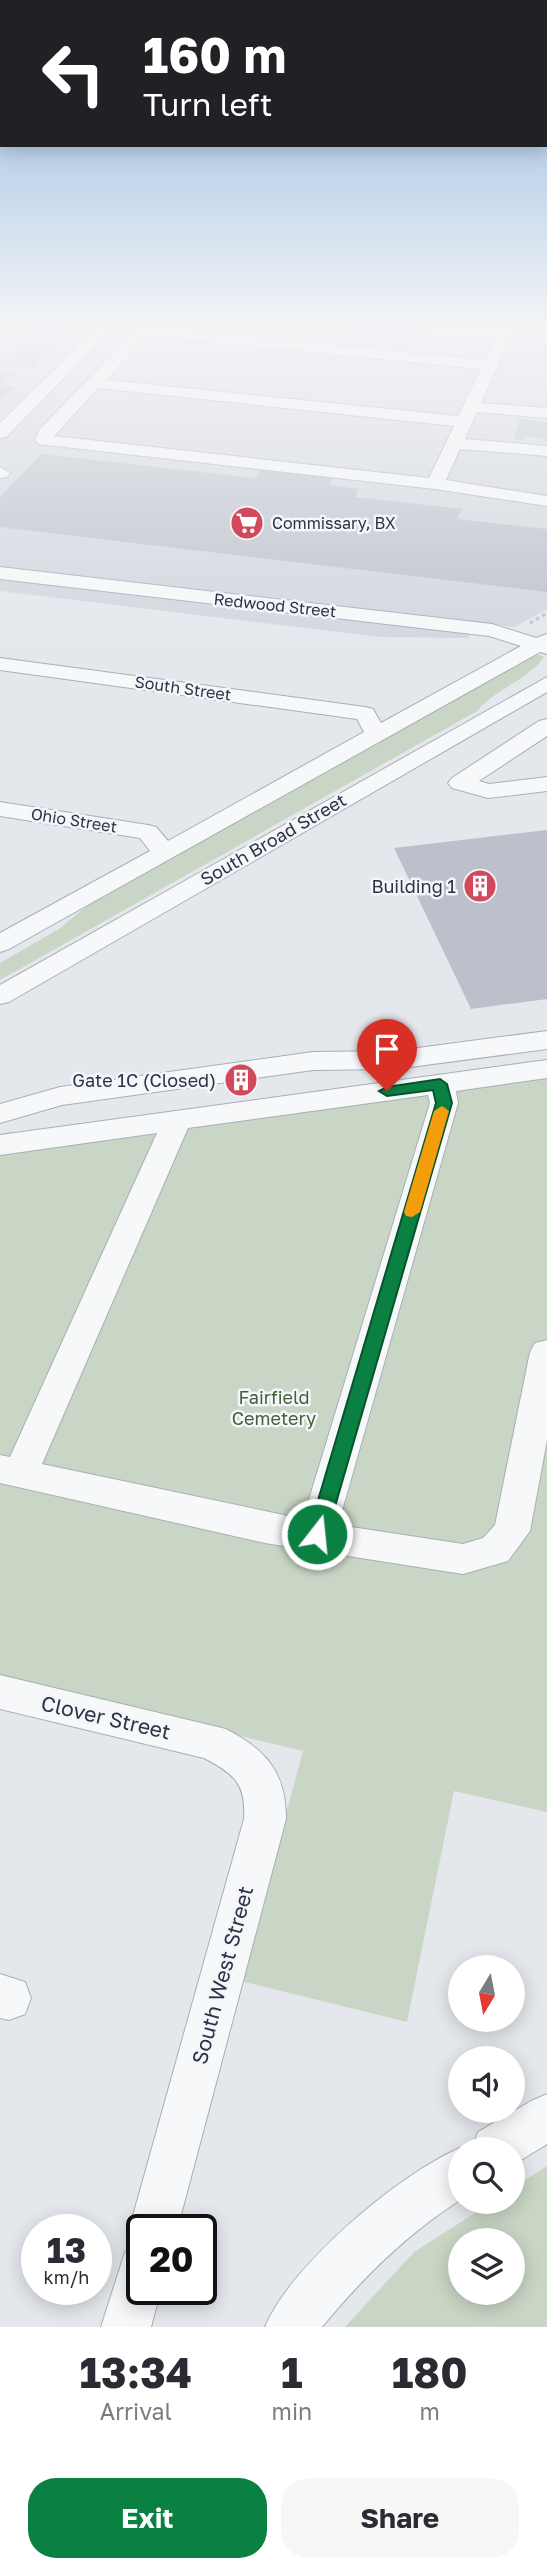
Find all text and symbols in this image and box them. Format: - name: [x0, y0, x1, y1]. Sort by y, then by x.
- text: 160 m: [143, 25, 286, 84]
- icon: left: [28, 28, 119, 119]
- text: Turn left: [143, 85, 272, 123]
- supermarket icon: Commissary, BX: [228, 504, 266, 542]
- place label: Commissary, BX: [272, 513, 396, 533]
- street label: Redwood Street: [213, 589, 337, 621]
- street label: South Street: [134, 671, 232, 705]
- street label: South Broad Street: [196, 788, 350, 890]
- street label: Ohio Street: [30, 803, 118, 837]
- building icon: Building 1: [461, 867, 499, 905]
- place label: Building 1: [371, 875, 456, 897]
- pin: [357, 1019, 417, 1091]
- icon: arrive: [368, 1030, 406, 1068]
- building icon: Gate 1C (Closed): [222, 1061, 260, 1099]
- place label: Gate 1C (Closed): [72, 1069, 216, 1091]
- park label: Fairfield Cemetery: [232, 1386, 316, 1429]
- position arrow: [280, 1497, 354, 1571]
- street label: Clover Street: [39, 1689, 173, 1745]
- street label: South West Street: [186, 1883, 258, 2067]
- north arrow: [448, 1955, 525, 2032]
- map controls: [448, 1955, 525, 2305]
- button: sound: [448, 2046, 525, 2123]
- button: search: [448, 2137, 525, 2214]
- speed limit sign: 20: [126, 2214, 217, 2305]
- button: layers: [448, 2228, 525, 2305]
- text: 13: [47, 2229, 86, 2271]
- text: km/h: [44, 2266, 89, 2288]
- text: 13:34: [79, 2347, 192, 2397]
- text: 1: [281, 2347, 303, 2397]
- text: 180: [392, 2347, 468, 2397]
- text: Arrival: [100, 2397, 172, 2425]
- text: min: [272, 2397, 312, 2425]
- text: m: [419, 2397, 440, 2425]
- button: Exit: [28, 2478, 267, 2558]
- button: Share: [281, 2478, 519, 2558]

